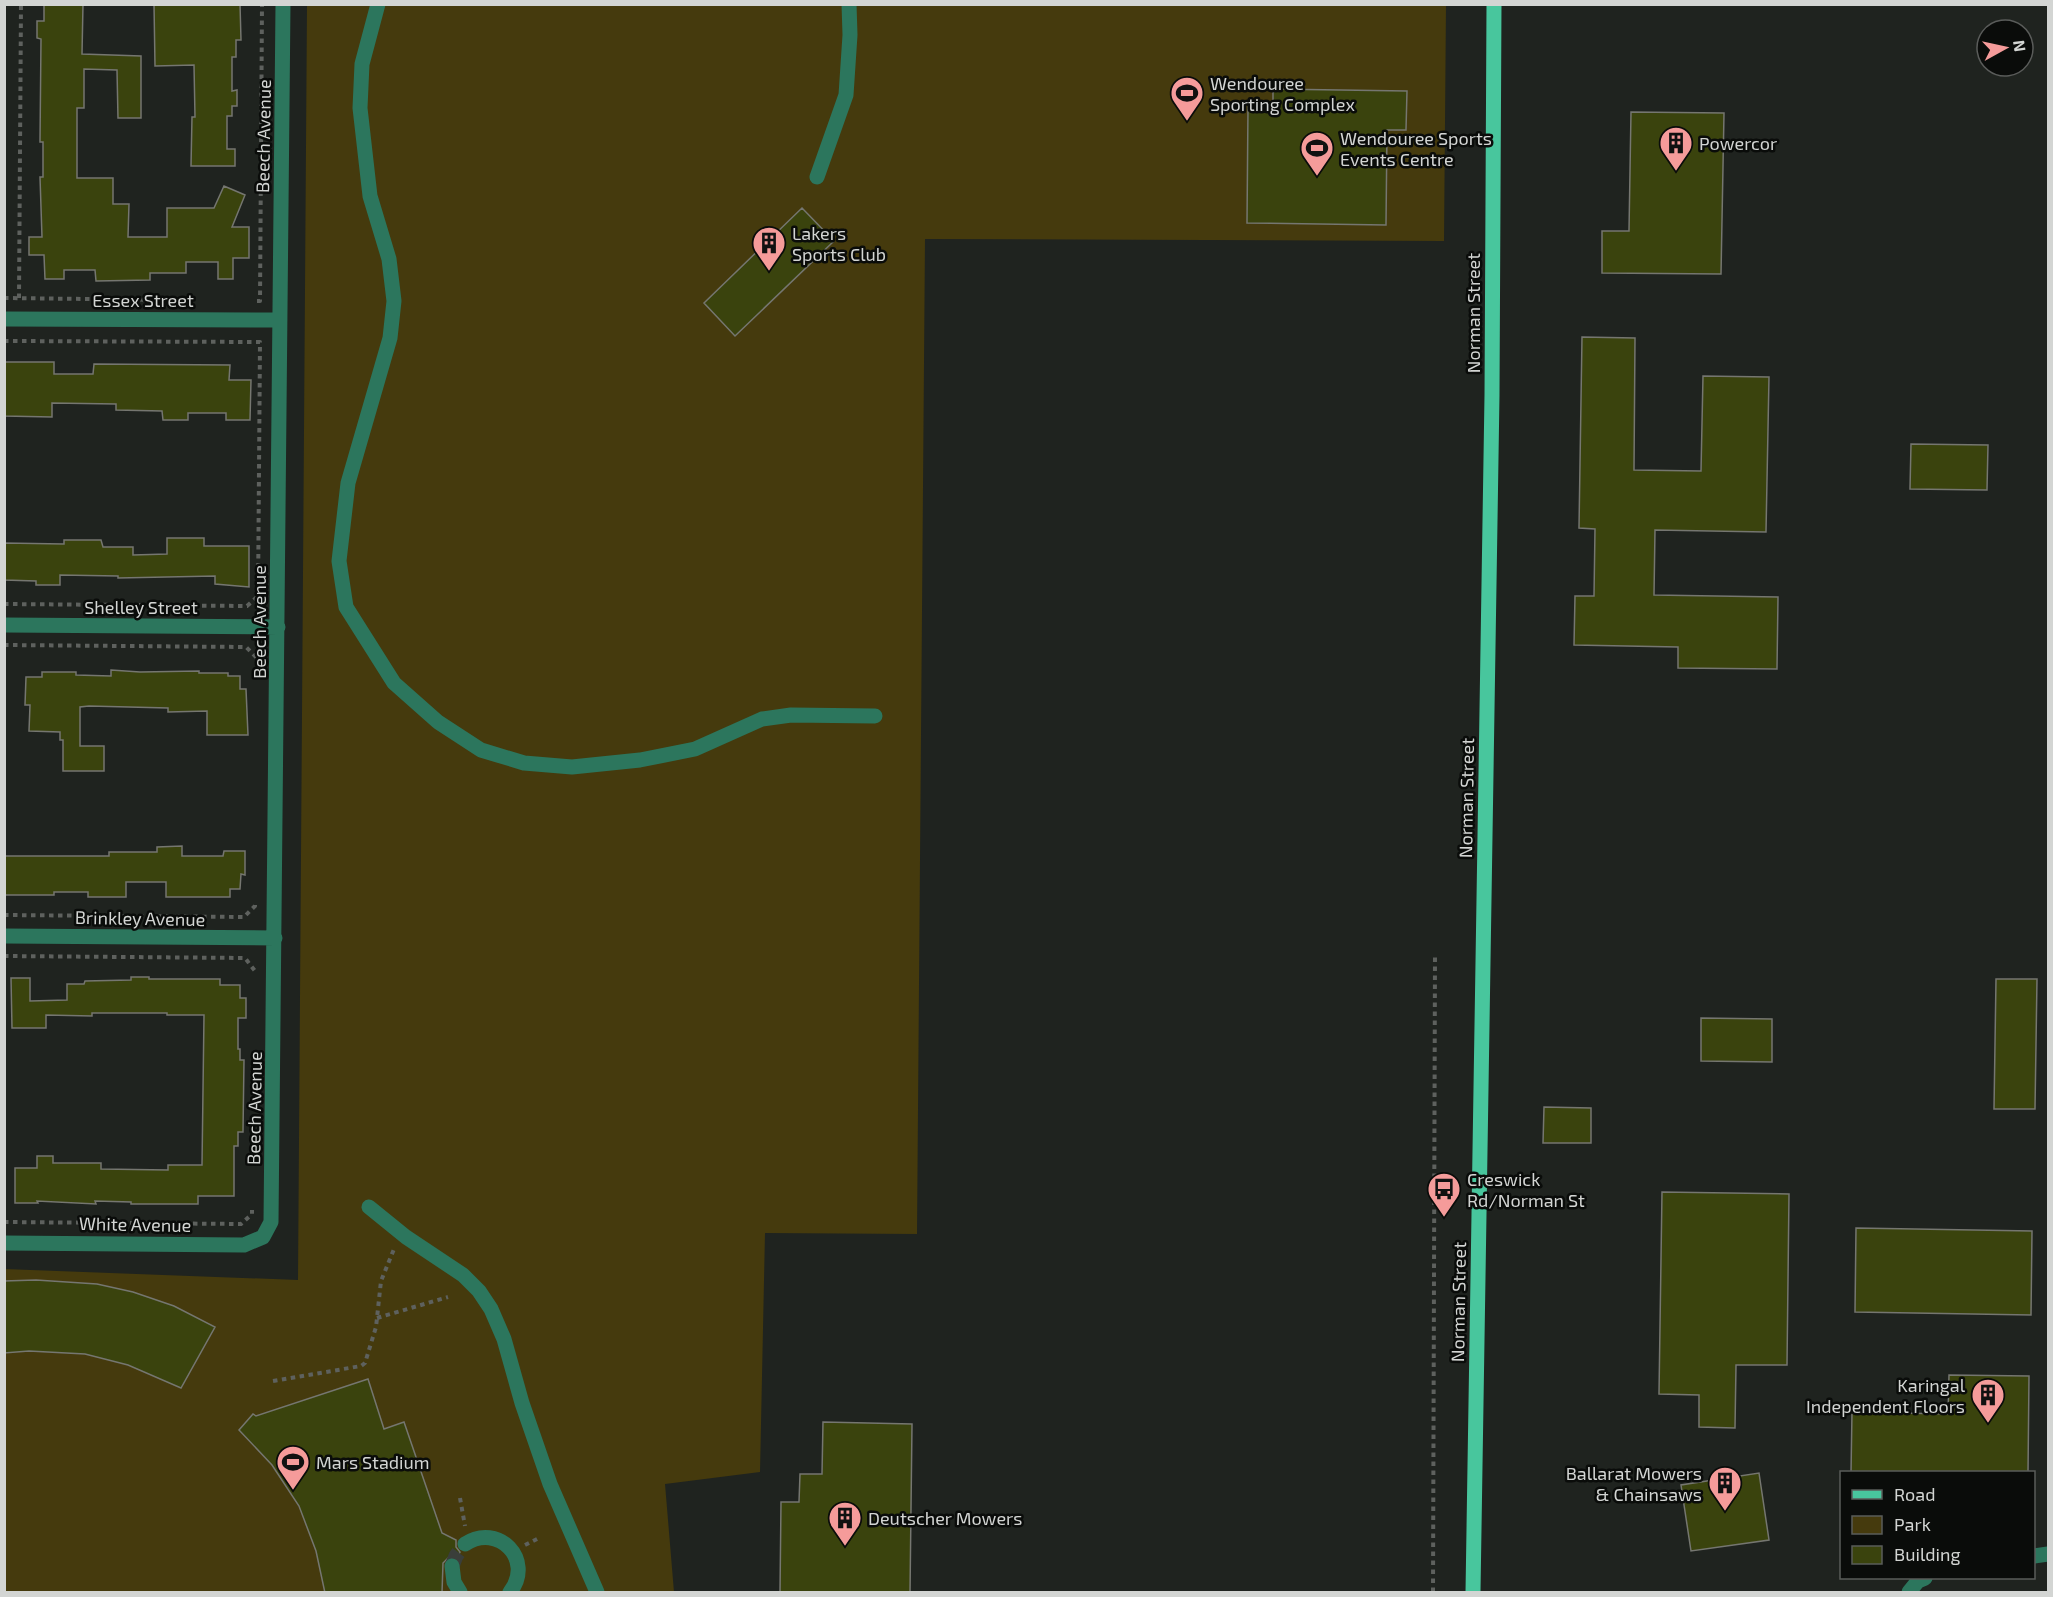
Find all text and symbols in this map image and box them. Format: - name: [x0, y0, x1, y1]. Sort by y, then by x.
- north arrow: [1975, 18, 2035, 78]
- text: N: [2010, 39, 2031, 53]
- place label: Wendouree Sporting Complex: [1210, 72, 1356, 115]
- sports icon: Wendouree Sporting Complex: [1169, 75, 1205, 122]
- street label: Beech Avenue: [251, 79, 275, 193]
- building icon: Powercor: [1658, 125, 1694, 172]
- place label: Wendouree Sports Events Centre: [1340, 127, 1492, 170]
- sports icon: Wendouree Sports Events Centre: [1299, 130, 1335, 177]
- place label: Powercor: [1699, 132, 1777, 154]
- place label: Lakers Sports Club: [792, 222, 886, 265]
- building icon: Lakers Sports Club: [751, 225, 787, 272]
- street label: Norman Street: [1462, 253, 1484, 373]
- street label: Essex Street: [92, 289, 194, 311]
- street label: Beech Avenue: [248, 565, 270, 679]
- street label: Shelley Street: [84, 596, 198, 618]
- street label: Norman Street: [1454, 738, 1478, 858]
- street label: Brinkley Avenue: [75, 906, 205, 930]
- street label: Beech Avenue: [242, 1051, 266, 1165]
- place label: Creswick Rd/Norman St: [1467, 1168, 1585, 1211]
- bus stop icon: Creswick Rd/Norman St: [1426, 1171, 1462, 1218]
- street label: White Avenue: [79, 1212, 191, 1236]
- street label: Norman Street: [1446, 1242, 1470, 1362]
- place label: Karingal Independent Floors: [1806, 1374, 1966, 1417]
- building icon: Karingal Independent Floors: [1970, 1377, 2006, 1424]
- sports icon: Mars Stadium: [275, 1444, 311, 1491]
- place label: Mars Stadium: [316, 1451, 430, 1473]
- place label: Ballarat Mowers & Chainsaws: [1566, 1462, 1702, 1505]
- building icon: Ballarat Mowers & Chainsaws: [1707, 1465, 1743, 1512]
- legend: [1840, 1471, 2035, 1579]
- text: Road: [1894, 1483, 1935, 1505]
- building icon: Deutscher Mowers: [827, 1500, 863, 1547]
- place label: Deutscher Mowers: [868, 1507, 1022, 1529]
- text: Park: [1894, 1513, 1931, 1535]
- text: Building: [1894, 1543, 1961, 1565]

